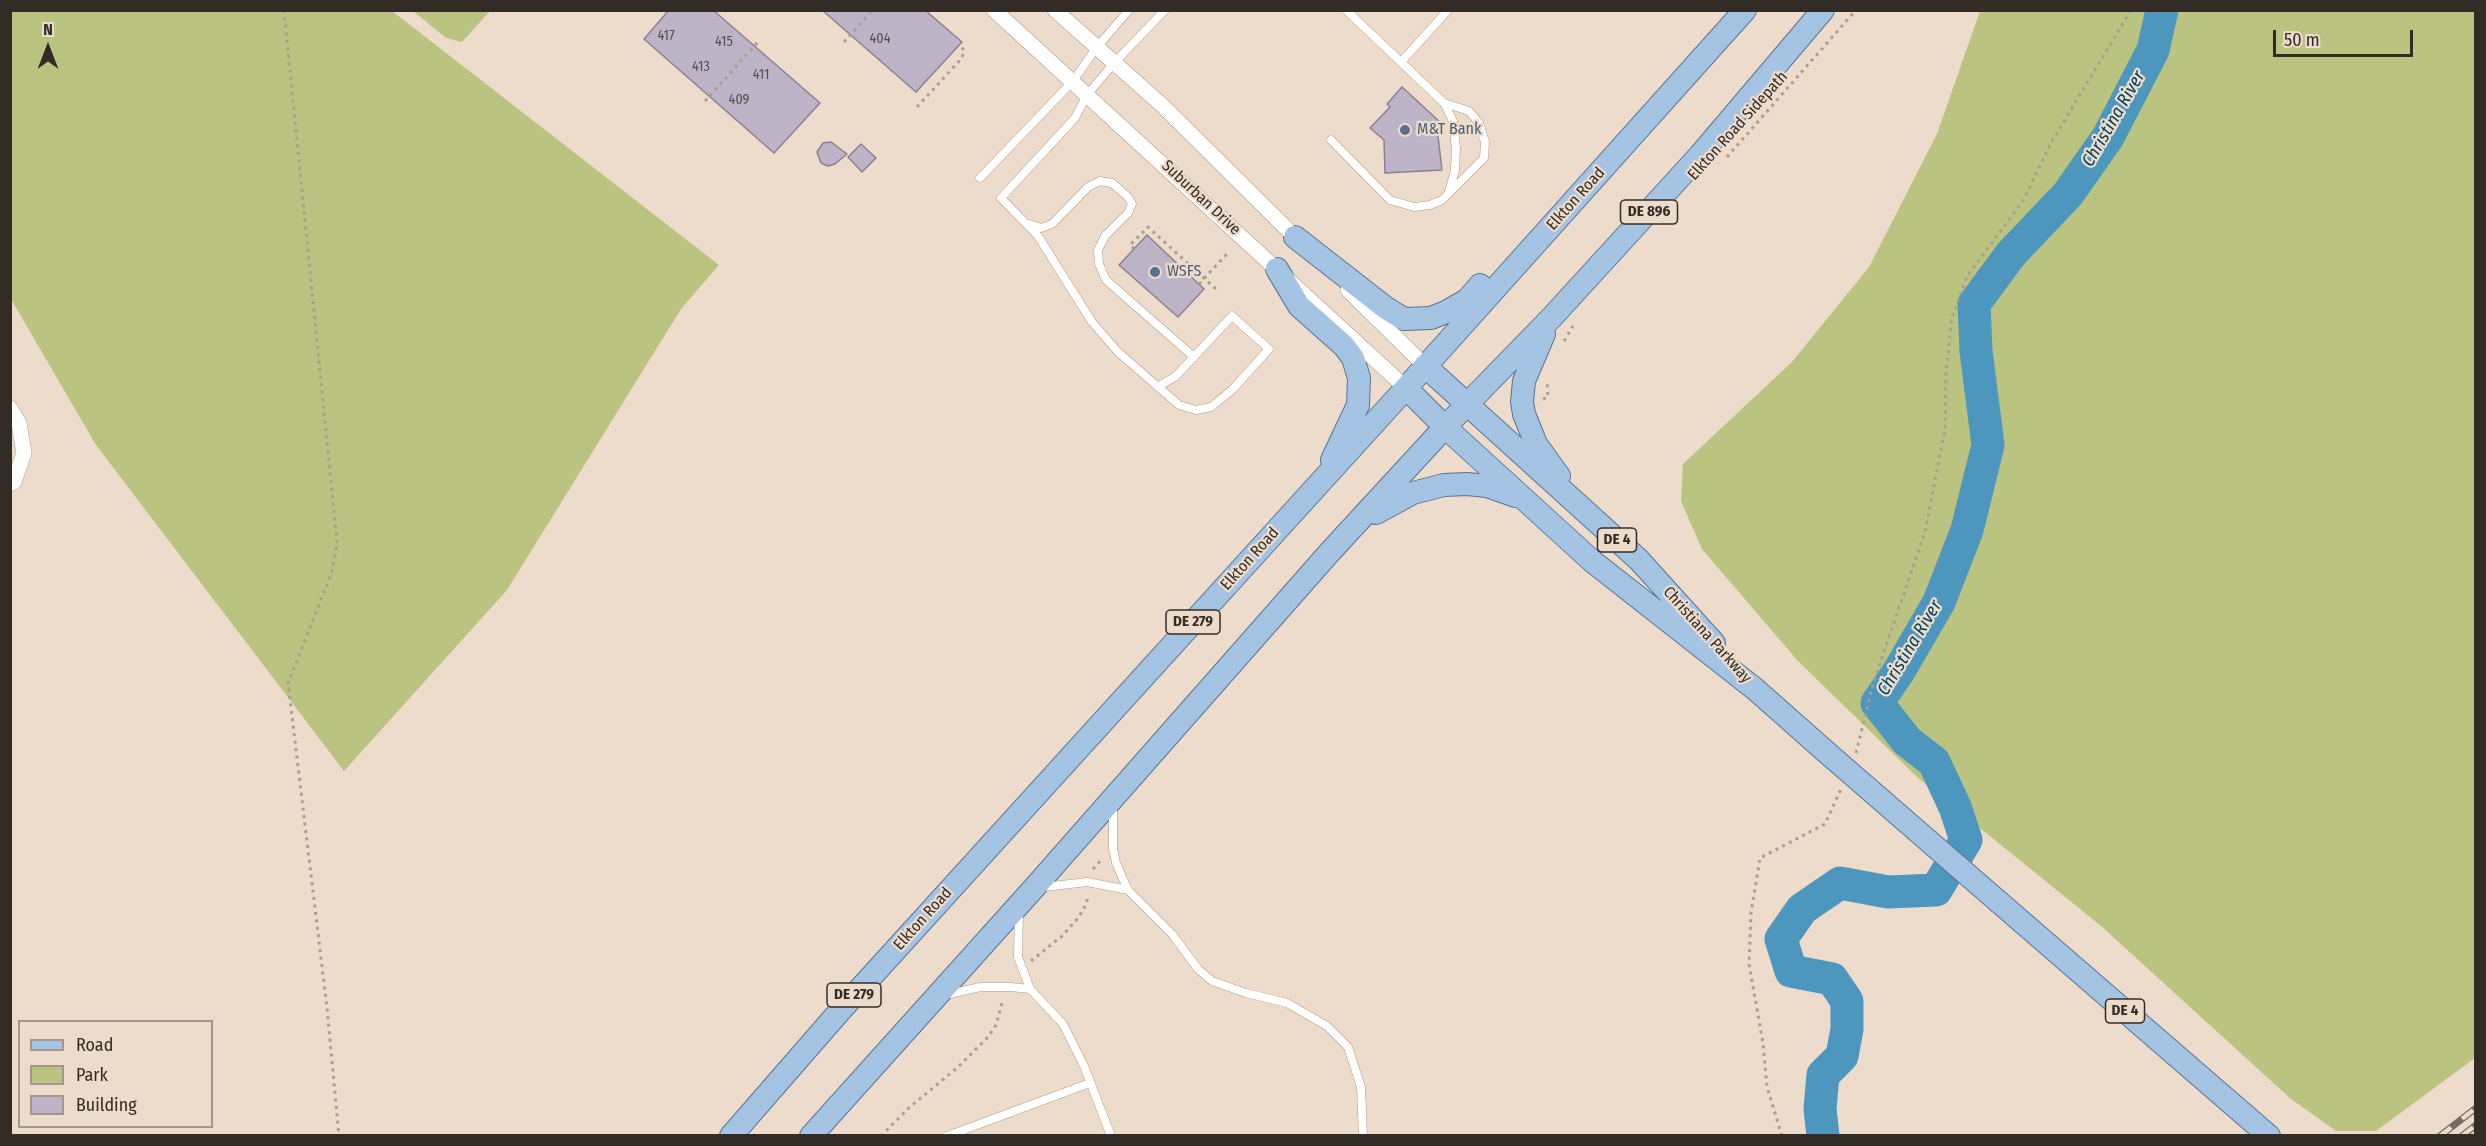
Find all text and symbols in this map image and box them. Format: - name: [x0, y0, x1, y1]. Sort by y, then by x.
- north arrow: [18, 18, 78, 78]
- scale bar: [2276, 18, 2416, 56]
- text: N: [43, 20, 53, 39]
- house number: 417: [657, 28, 675, 44]
- text: 50 m: [2284, 29, 2320, 51]
- house number: 404: [870, 31, 890, 47]
- house number: 415: [715, 34, 733, 50]
- house number: 413: [692, 59, 710, 75]
- house number: 411: [753, 67, 769, 83]
- water label: Christina River: [2078, 67, 2150, 171]
- street label: Elkton Road Sidepath: [1684, 68, 1792, 184]
- house number: 409: [729, 92, 749, 108]
- place label: M&T Bank: [1417, 120, 1481, 140]
- marker: M&T Bank: [1398, 123, 1412, 137]
- street label: Suburban Drive: [1158, 157, 1244, 239]
- street label: Elkton Road: [1543, 164, 1609, 234]
- road number: DE 896: [1620, 200, 1678, 224]
- place label: WSFS: [1167, 262, 1201, 282]
- marker: WSFS: [1148, 265, 1162, 279]
- street label: Elkton Road: [1217, 524, 1283, 594]
- road number: DE 4: [1598, 528, 1636, 552]
- street label: Christiana Parkway: [1659, 583, 1755, 687]
- water label: Christina River: [1873, 597, 1947, 699]
- road number: DE 279: [1166, 610, 1220, 634]
- street label: Elkton Road: [890, 884, 956, 954]
- road number: DE 279: [827, 983, 881, 1007]
- road number: DE 4: [2106, 999, 2144, 1023]
- legend: [18, 1020, 213, 1128]
- text: Road: [76, 1034, 113, 1056]
- text: Park: [76, 1064, 108, 1086]
- text: Building: [76, 1094, 137, 1116]

